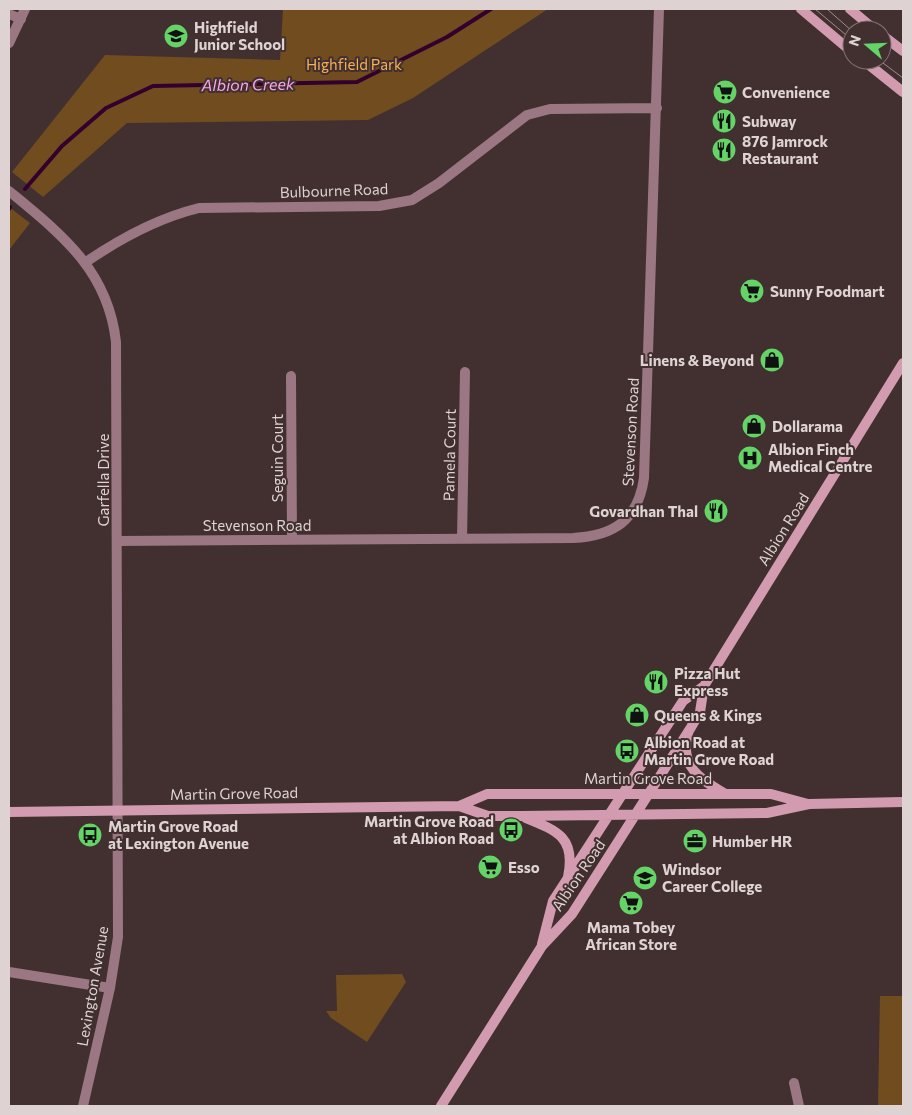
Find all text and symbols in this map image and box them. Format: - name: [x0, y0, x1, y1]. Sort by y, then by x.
- place label: Highfield Junior School: [194, 18, 285, 53]
- north arrow: [842, 20, 892, 70]
- school or university icon: Highfield Junior School: [163, 23, 189, 49]
- text: N: [844, 33, 864, 48]
- park label: Highfield Park: [306, 55, 402, 73]
- water label: Albion Creek: [200, 74, 295, 94]
- supermarket icon: Convenience: [712, 79, 738, 105]
- place label: Convenience: [742, 83, 830, 101]
- restaurant icon: Subway: [711, 108, 737, 134]
- place label: Subway: [742, 112, 797, 130]
- place label: 876 Jamrock Restaurant: [742, 132, 828, 167]
- restaurant icon: 876 Jamrock Restaurant: [711, 137, 737, 163]
- street label: Bulbourne Road: [279, 179, 389, 201]
- supermarket icon: Sunny Foodmart: [739, 278, 765, 304]
- place label: Sunny Foodmart: [770, 282, 885, 300]
- shop icon: Linens & Beyond: [759, 347, 785, 373]
- place label: Linens & Beyond: [640, 351, 754, 369]
- street label: Stevenson Road: [618, 377, 642, 487]
- street label: Pamela Court: [439, 409, 459, 501]
- shop icon: Dollarama: [741, 413, 767, 439]
- street label: Seguin Court: [268, 414, 286, 502]
- place label: Dollarama: [772, 417, 843, 435]
- street label: Garfella Drive: [94, 433, 112, 526]
- place label: Albion Finch Medical Centre: [768, 440, 872, 475]
- hospital icon: Albion Finch Medical Centre: [737, 445, 763, 471]
- street label: Albion Road: [754, 489, 812, 569]
- restaurant icon: Govardhan Thal: [703, 498, 729, 524]
- place label: Govardhan Thal: [589, 502, 698, 520]
- street label: Stevenson Road: [203, 516, 311, 534]
- place label: Pizza Hut Express: [674, 664, 740, 699]
- restaurant icon: Pizza Hut Express: [643, 669, 669, 695]
- shop icon: Queens & Kings: [624, 702, 650, 728]
- place label: Queens & Kings: [654, 706, 762, 724]
- place label: Albion Road at Martin Grove Road: [644, 733, 774, 768]
- bus stop icon: Albion Road at Martin Grove Road: [614, 738, 640, 764]
- street label: Martin Grove Road: [584, 769, 712, 787]
- street label: Martin Grove Road: [170, 783, 298, 803]
- place label: Martin Grove Road at Albion Road: [364, 812, 494, 847]
- place label: Martin Grove Road at Lexington Avenue: [108, 817, 249, 852]
- bus stop icon: Martin Grove Road at Albion Road: [498, 817, 524, 843]
- bus stop icon: Martin Grove Road at Lexington Avenue: [77, 822, 103, 848]
- office icon: Humber HR: [682, 828, 708, 854]
- place label: Humber HR: [712, 832, 793, 850]
- street label: Albion Road: [548, 836, 608, 914]
- supermarket icon: Esso: [477, 854, 503, 880]
- place label: Esso: [508, 858, 540, 876]
- place label: Windsor Career College: [662, 860, 762, 895]
- school or university icon: Windsor Career College: [632, 865, 658, 891]
- supermarket icon: Mama Tobey African Store: [618, 890, 644, 916]
- place label: Mama Tobey African Store: [585, 918, 677, 953]
- street label: Lexington Avenue: [73, 925, 111, 1047]

